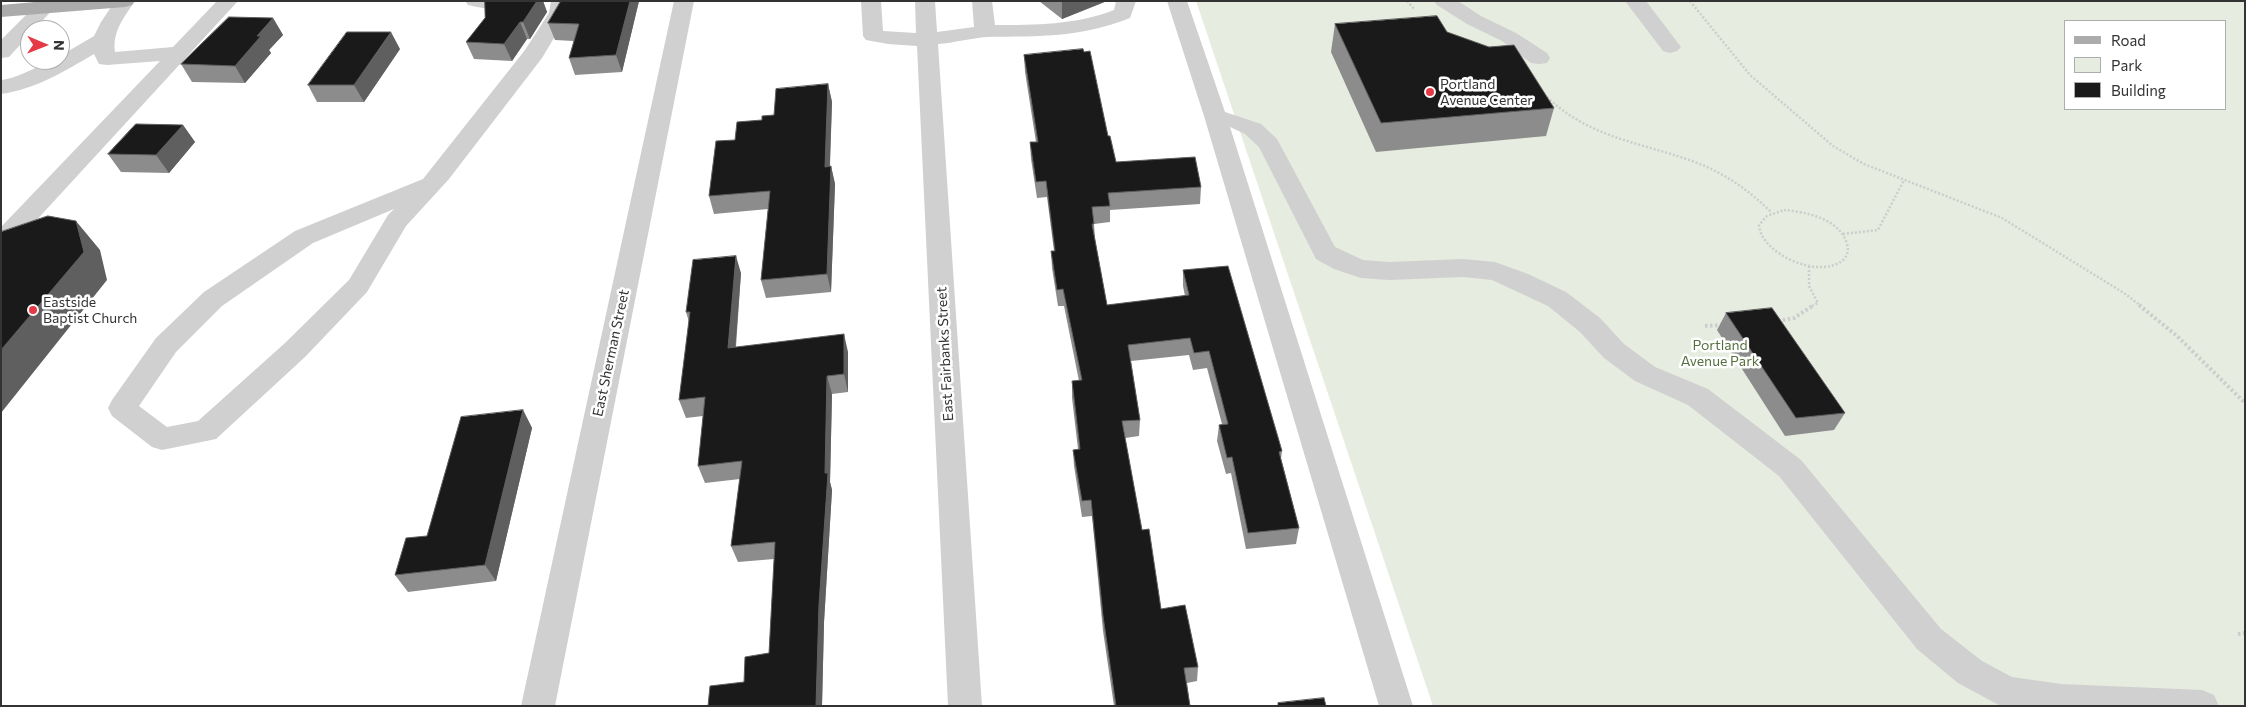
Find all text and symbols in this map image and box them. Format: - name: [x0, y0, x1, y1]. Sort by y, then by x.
- north arrow: [20, 20, 70, 70]
- legend: [2064, 20, 2226, 110]
- text: Road: [2111, 31, 2146, 49]
- text: N: [51, 40, 68, 51]
- text: Park: [2111, 56, 2142, 74]
- place label: Portland Avenue Center: [1440, 76, 1533, 108]
- text: Building: [2111, 81, 2166, 99]
- marker: Portland Avenue Center: [1424, 86, 1436, 98]
- street label: East Fairbanks Street: [933, 286, 957, 422]
- street label: East Sherman Street: [589, 288, 633, 418]
- place label: Eastside Baptist Church: [43, 294, 137, 326]
- marker: Eastside Baptist Church: [27, 304, 39, 316]
- park label: Portland Avenue Park: [1681, 337, 1759, 370]

